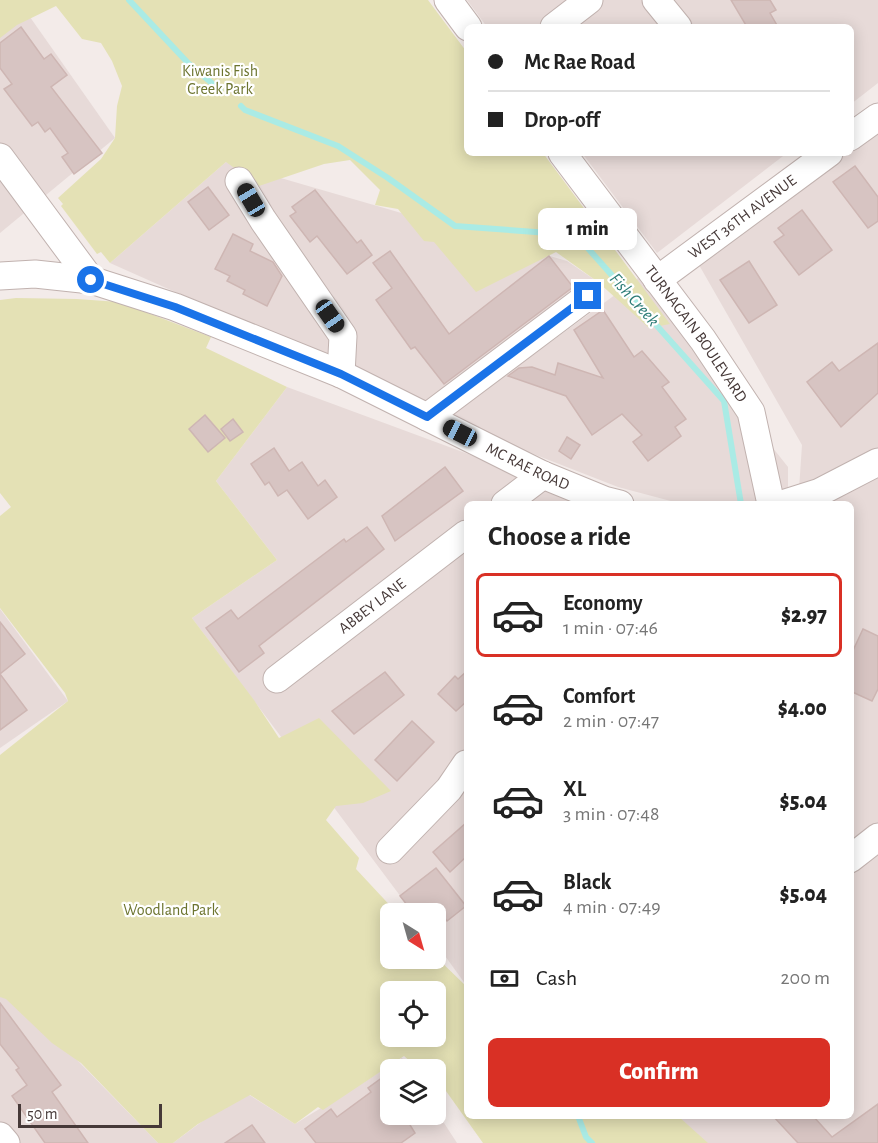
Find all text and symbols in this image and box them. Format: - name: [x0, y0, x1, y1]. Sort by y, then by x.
- text: Mc Rae Road: [524, 51, 635, 73]
- park label: Kiwanis Fish Creek Park: [182, 63, 258, 97]
- text: Drop-off: [524, 109, 600, 131]
- street label: WEST 36TH AVENUE: [685, 172, 799, 262]
- car: [234, 180, 268, 220]
- callout: 1 min: [538, 209, 638, 251]
- text: 1 min: [566, 219, 609, 239]
- street label: TURNAGAIN BOULEVARD: [642, 262, 750, 405]
- route start: [77, 266, 104, 293]
- water label: Fish Creek: [606, 270, 662, 330]
- route end: [574, 282, 601, 309]
- car: [312, 296, 348, 336]
- car: [440, 417, 480, 449]
- street label: MC RAE ROAD: [483, 440, 572, 493]
- text: Choose a ride: [488, 523, 631, 550]
- street label: ABBEY LANE: [336, 575, 409, 637]
- icon: car: [491, 588, 545, 642]
- text: Economy: [563, 592, 643, 614]
- text: $2.97: [781, 604, 827, 626]
- text: 1 min · 07:46: [563, 618, 658, 638]
- icon: car: [491, 681, 545, 735]
- text: Comfort: [563, 685, 635, 707]
- text: $4.00: [778, 697, 827, 719]
- text: 2 min · 07:47: [563, 711, 659, 731]
- icon: car: [491, 774, 545, 828]
- text: XL: [563, 778, 586, 800]
- text: $5.04: [780, 790, 827, 812]
- text: 3 min · 07:48: [563, 804, 659, 824]
- icon: car: [491, 867, 545, 921]
- text: Black: [563, 871, 611, 893]
- text: $5.04: [780, 883, 827, 905]
- text: 4 min · 07:49: [563, 897, 661, 917]
- park label: Woodland Park: [123, 902, 219, 918]
- north arrow: [380, 903, 446, 969]
- map controls: [380, 903, 446, 1125]
- icon: cash: [488, 962, 521, 995]
- text: Cash: [536, 967, 577, 989]
- text: 200 m: [780, 968, 830, 988]
- button: locate: [380, 981, 446, 1047]
- button: Confirm: [488, 1038, 830, 1107]
- button: layers: [380, 1059, 446, 1125]
- scale bar: [18, 1101, 162, 1128]
- text: 50 m: [27, 1106, 58, 1122]

